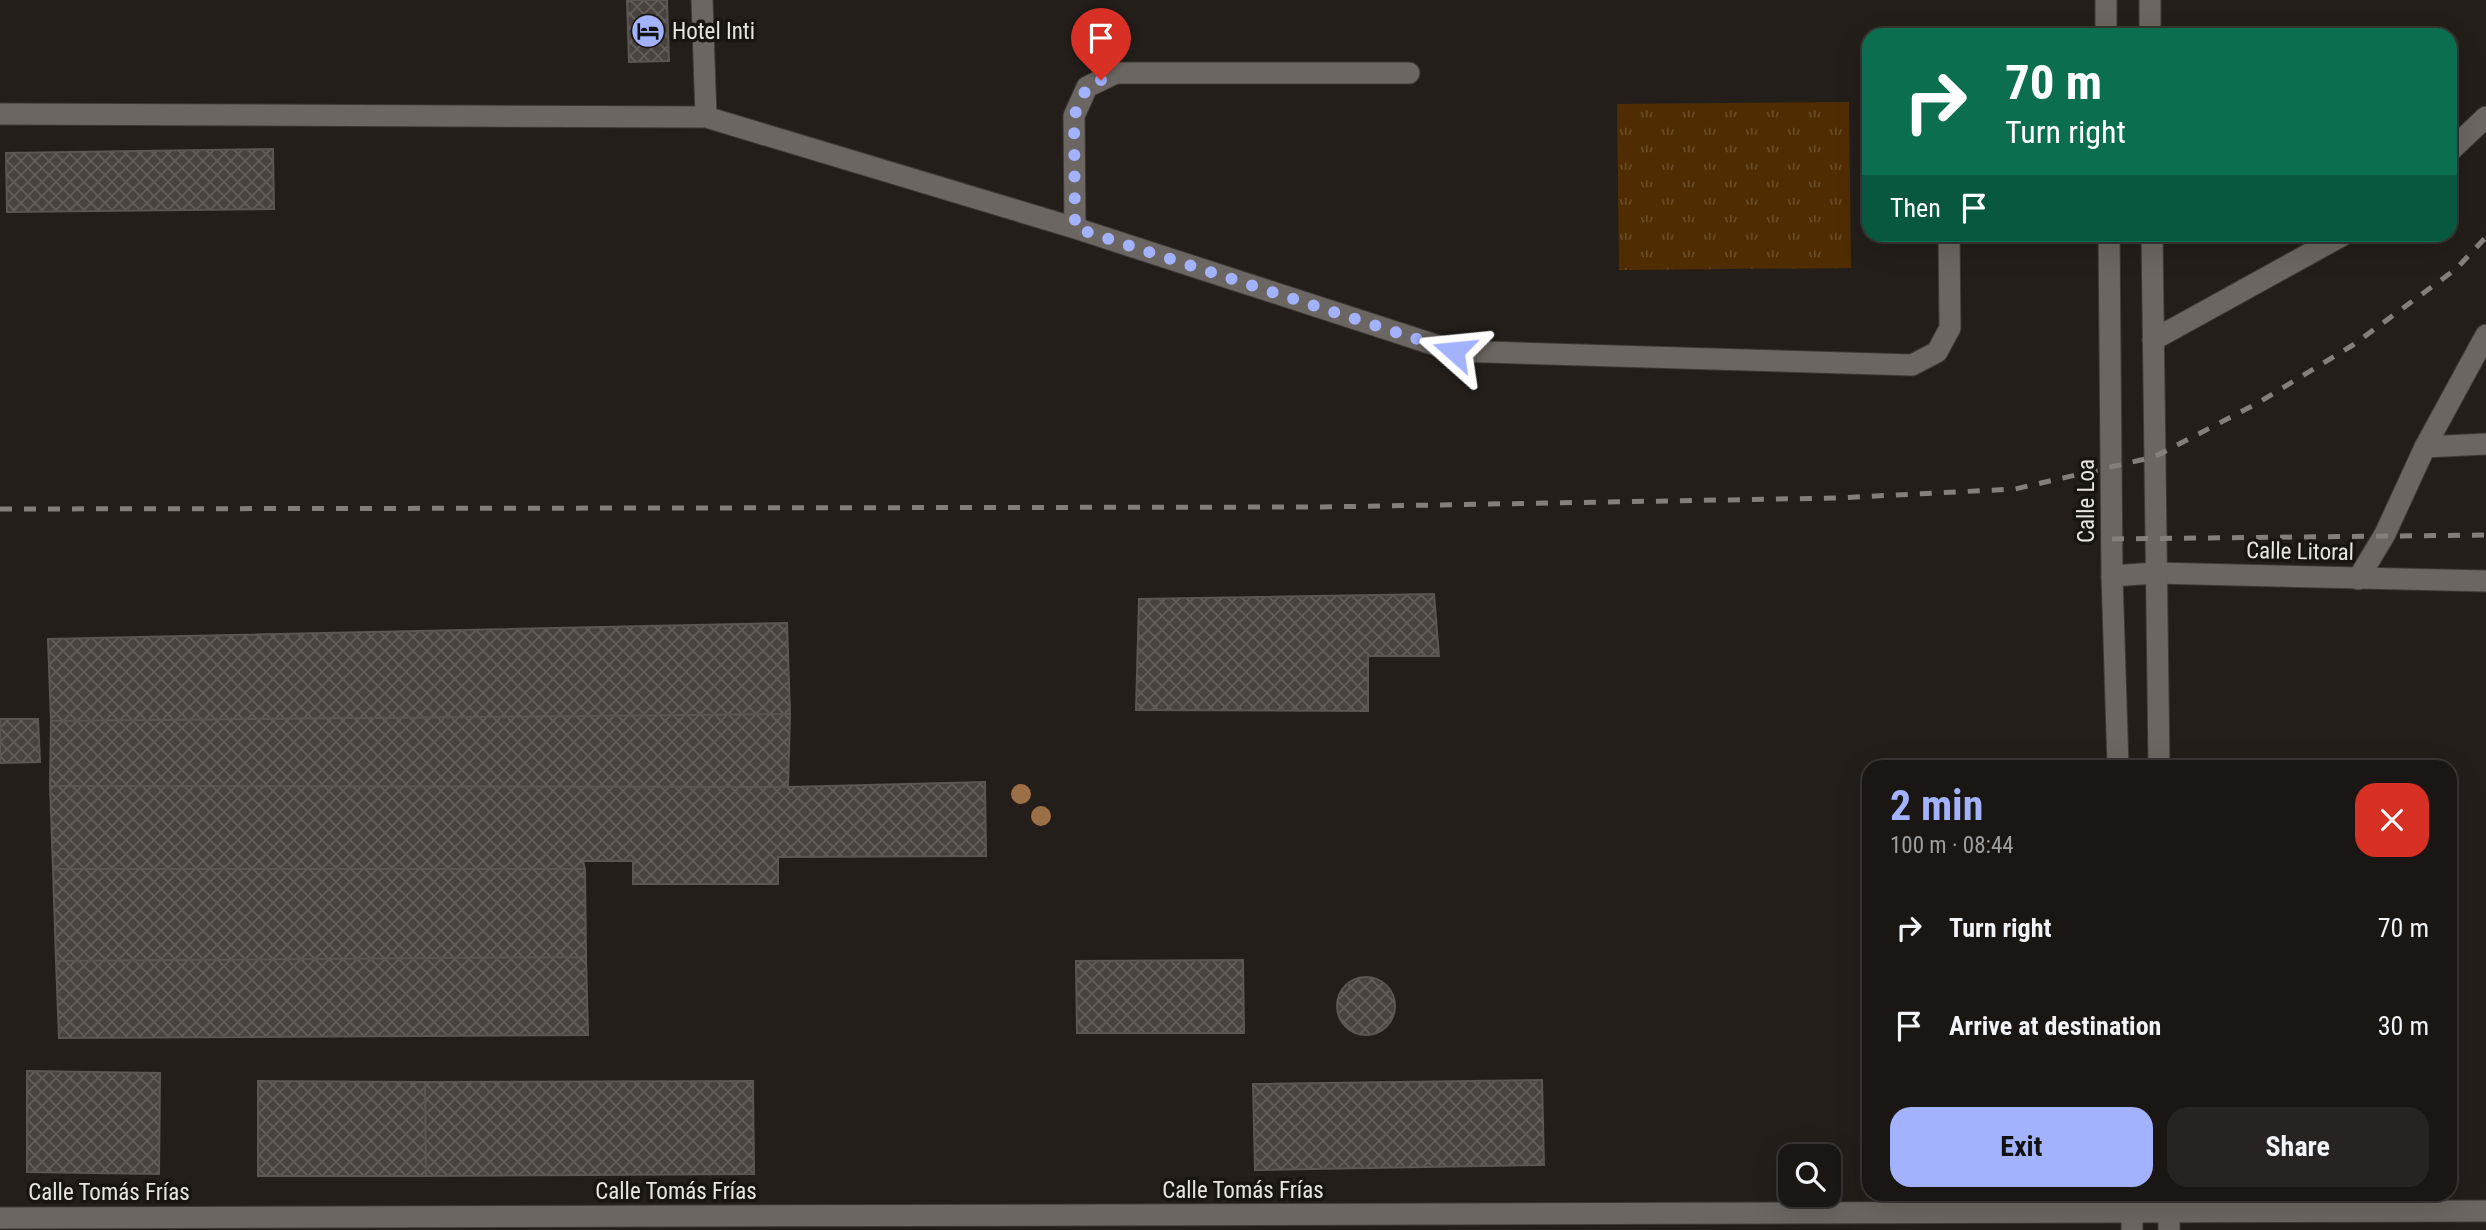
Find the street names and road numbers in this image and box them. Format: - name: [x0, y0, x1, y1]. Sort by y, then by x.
- street label: Calle Loa: [2073, 459, 2100, 543]
- street label: Calle Litoral: [2246, 537, 2354, 566]
- street label: Calle Tomás Frías: [1162, 1177, 1324, 1204]
- street label: Calle Tomás Frías: [595, 1178, 757, 1205]
- street label: Calle Tomás Frías: [28, 1179, 190, 1206]

